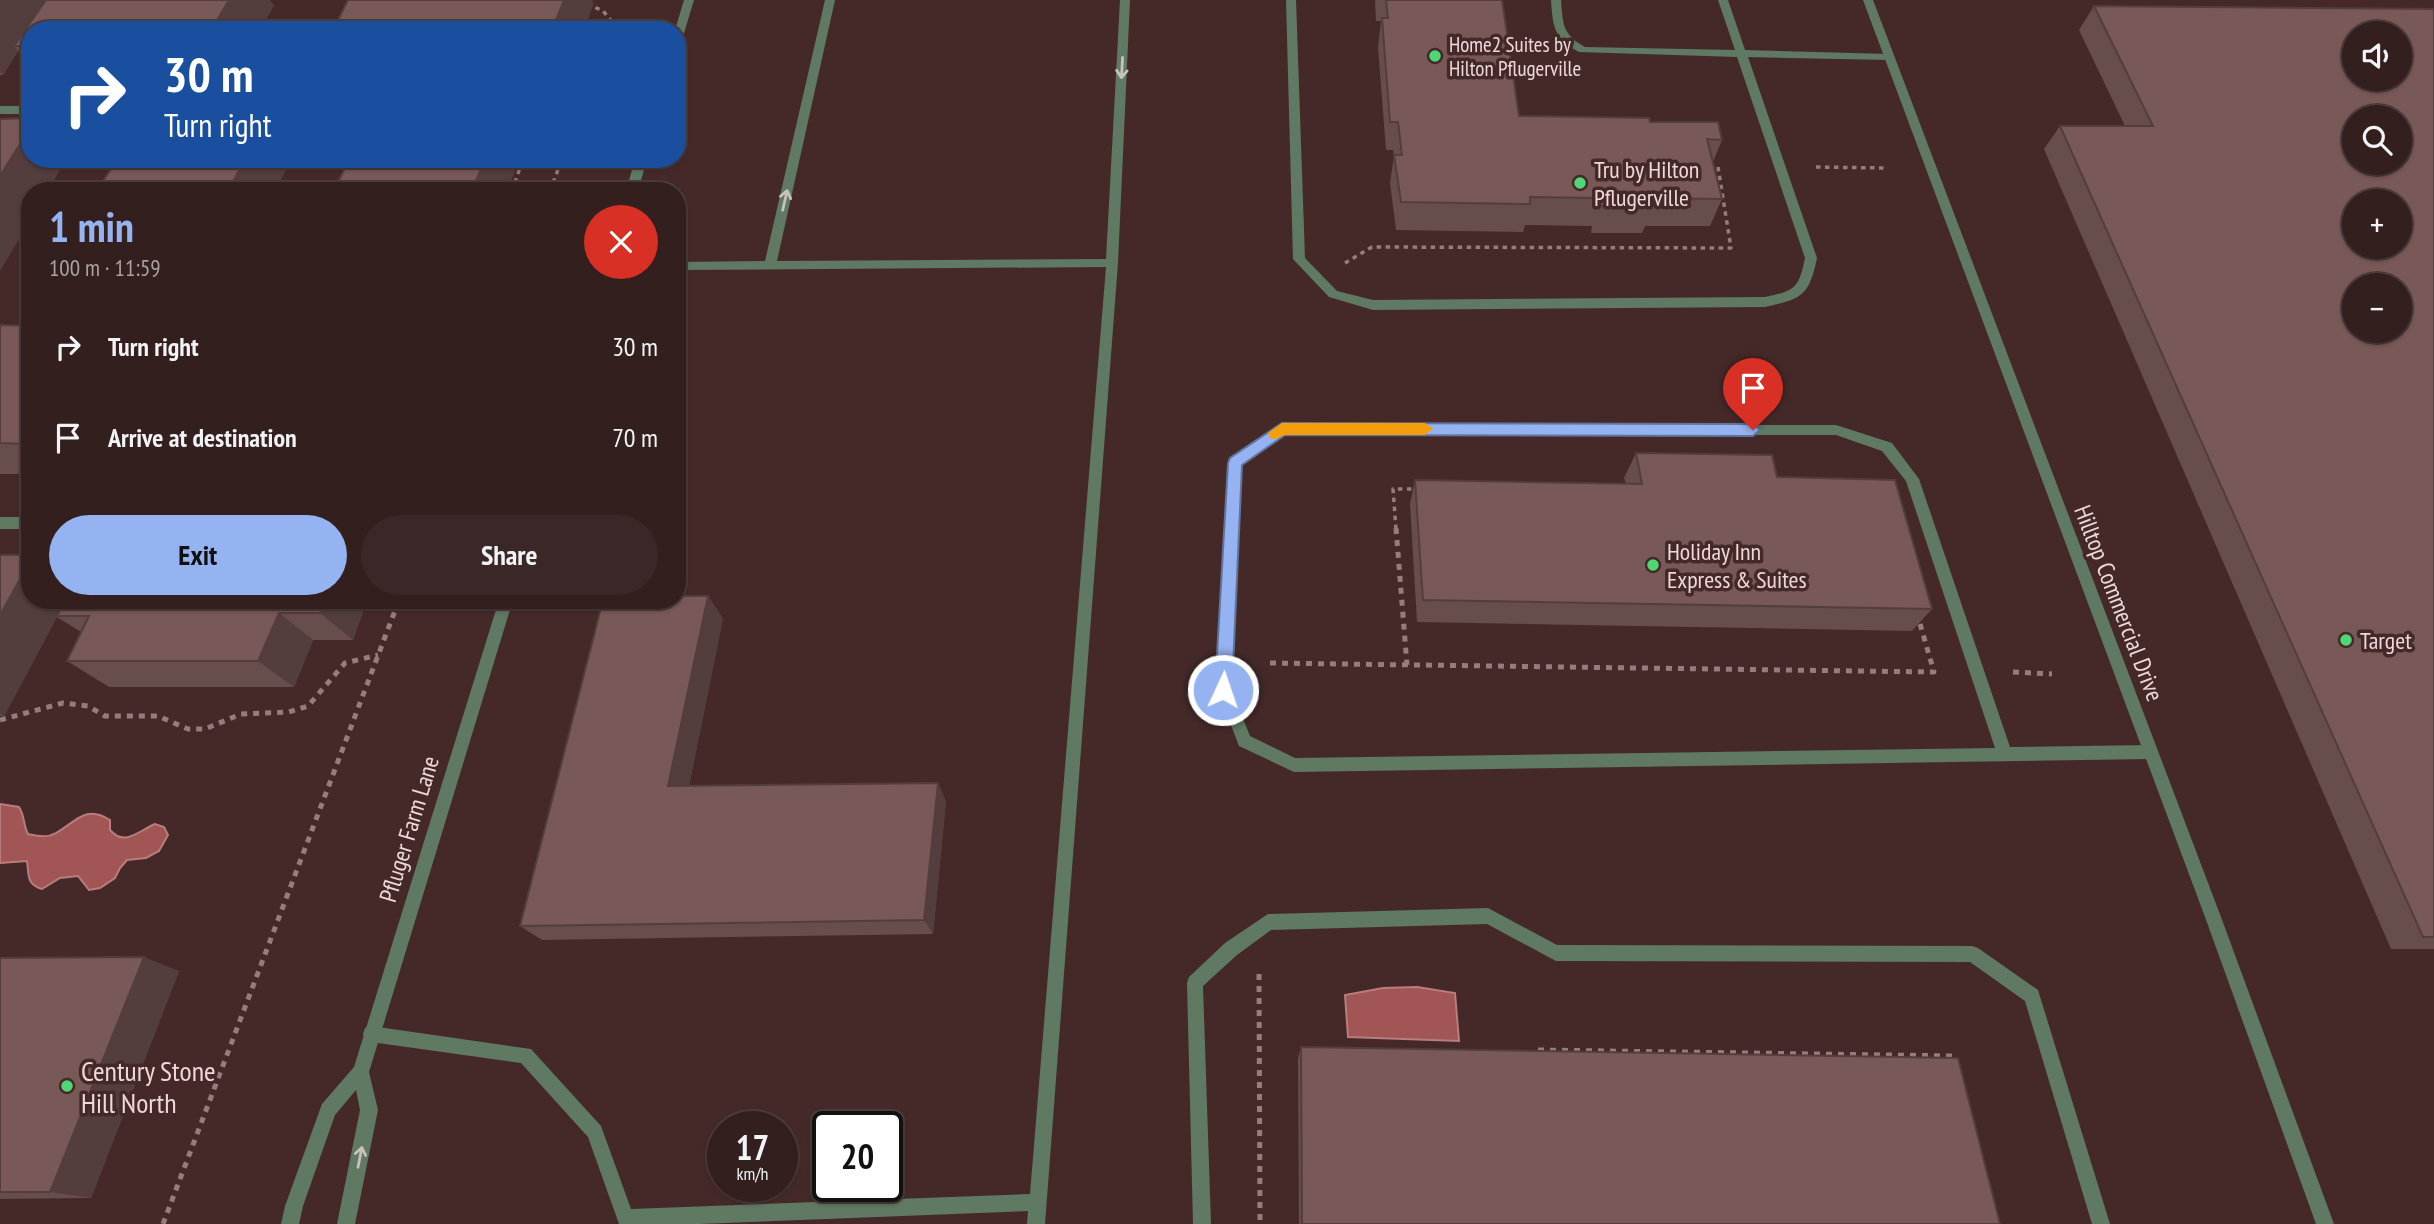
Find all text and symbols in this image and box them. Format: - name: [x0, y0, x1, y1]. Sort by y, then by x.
- map controls: [2342, 21, 2412, 343]
- button: sound: [2342, 21, 2412, 91]
- place label: Home2 Suites by Hilton Pflugerville: [1449, 31, 1581, 82]
- text: 30 m: [164, 42, 253, 106]
- marker: Home2 Suites by Hilton Pflugerville: [1427, 48, 1443, 64]
- icon: right: [49, 49, 140, 140]
- one-way arrow: [1115, 56, 1128, 79]
- text: Turn right: [164, 104, 272, 146]
- button: search: [2342, 105, 2412, 175]
- place label: Tru by Hilton Pflugerville: [1594, 154, 1699, 213]
- marker: Tru by Hilton Pflugerville: [1572, 175, 1588, 191]
- one-way arrow: [779, 189, 792, 211]
- button: +: [2342, 189, 2412, 259]
- text: 1 min: [49, 199, 134, 254]
- button: close: [584, 205, 658, 279]
- text: 100 m · 11:59: [49, 253, 161, 282]
- button: −: [2342, 273, 2412, 343]
- icon: right: [49, 328, 87, 366]
- text: Turn right: [108, 330, 199, 363]
- text: 30 m: [612, 330, 658, 363]
- pin: [1723, 358, 1783, 430]
- icon: arrive: [1734, 369, 1772, 407]
- icon: arrive: [49, 419, 87, 457]
- text: Arrive at destination: [108, 421, 297, 454]
- text: 70 m: [612, 421, 658, 454]
- street label: Hilltop Commercial Drive: [2067, 501, 2171, 705]
- button: Exit: [49, 515, 347, 595]
- button: Share: [361, 515, 658, 595]
- place label: Holiday Inn Express & Suites: [1667, 536, 1807, 595]
- marker: Holiday Inn Express & Suites: [1645, 557, 1661, 573]
- place label: Target: [2360, 625, 2412, 656]
- marker: Target: [2338, 632, 2354, 648]
- position arrow: [1186, 653, 1260, 727]
- street label: Pfluger Farm Lane: [372, 752, 446, 906]
- place label: Century Stone Hill North: [81, 1052, 216, 1121]
- marker: Century Stone Hill North: [59, 1078, 75, 1094]
- speed limit sign: 20: [812, 1111, 903, 1202]
- text: 17: [736, 1124, 769, 1170]
- one-way arrow: [353, 1146, 367, 1169]
- text: km/h: [737, 1162, 768, 1185]

